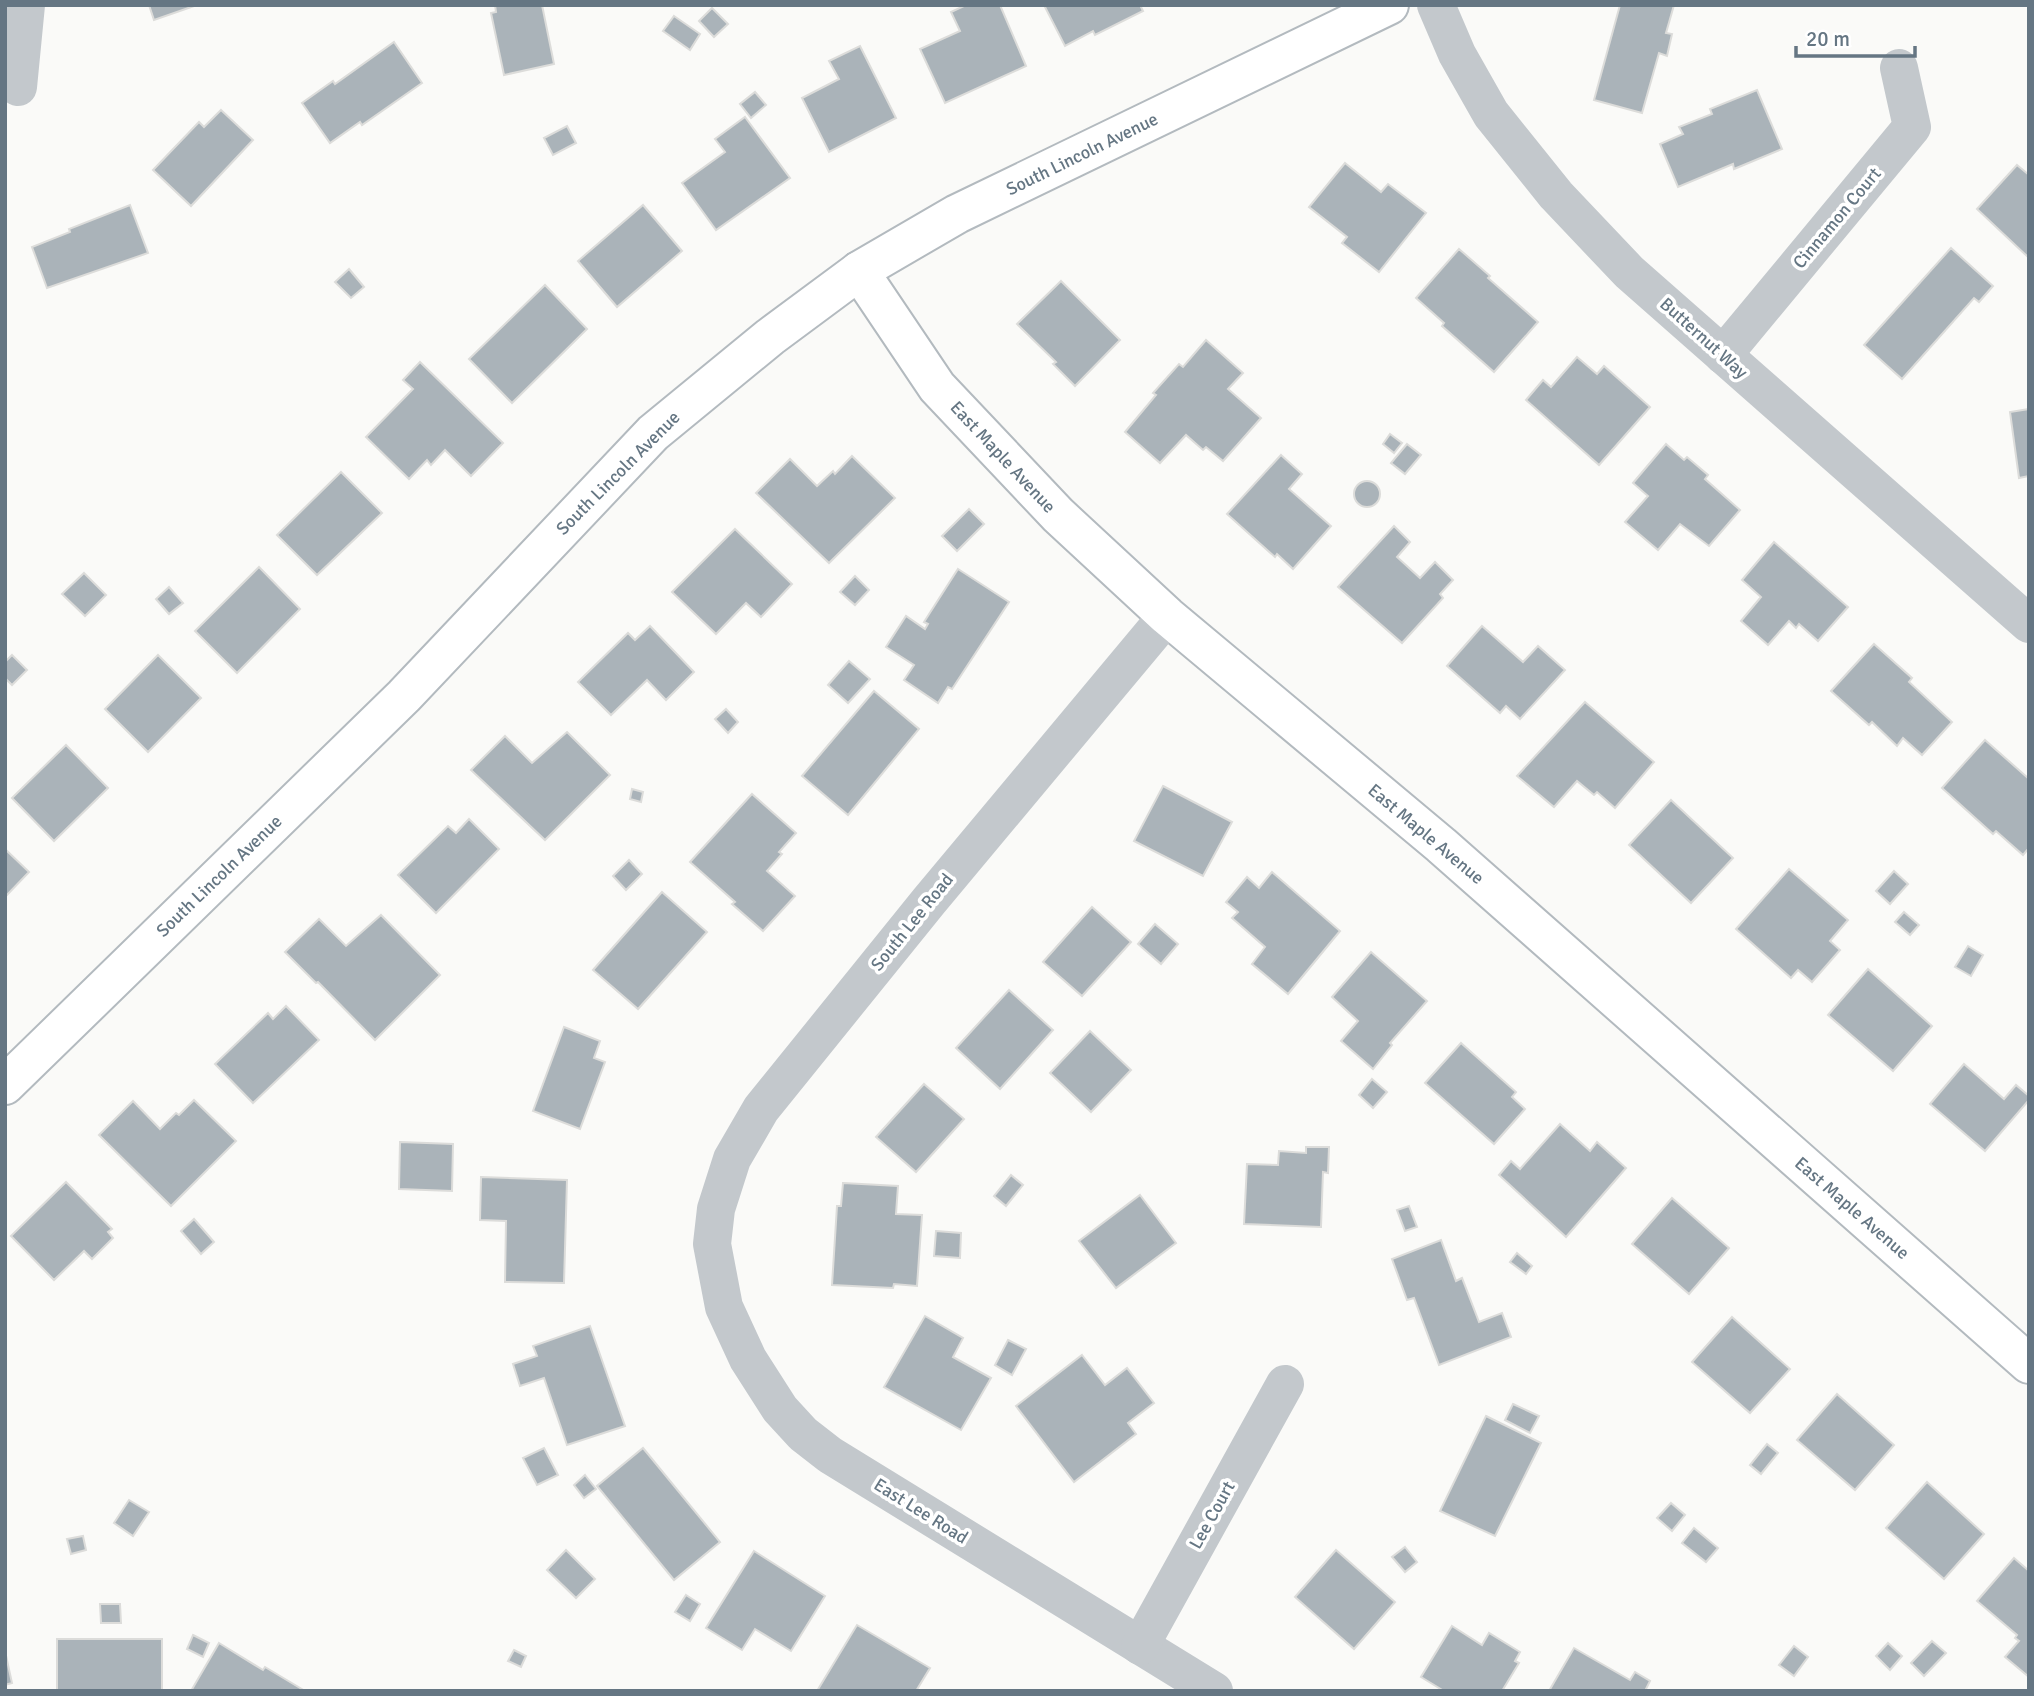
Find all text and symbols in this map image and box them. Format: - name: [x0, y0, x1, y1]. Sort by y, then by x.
- scale bar: [1796, 14, 1915, 58]
- text: 20 m: [1806, 26, 1850, 52]
- street label: South Lincoln Avenue: [1003, 108, 1161, 200]
- street label: Cinnamon Court: [1788, 163, 1886, 273]
- street label: Butternut Way: [1656, 293, 1753, 384]
- street label: East Maple Avenue: [946, 397, 1060, 517]
- street label: South Lincoln Avenue: [551, 406, 685, 540]
- street label: East Maple Avenue: [1363, 779, 1489, 889]
- street label: South Lincoln Avenue: [152, 810, 286, 942]
- street label: South Lee Road: [866, 869, 958, 975]
- street label: East Maple Avenue: [1790, 1152, 1914, 1264]
- street label: East Lee Road: [870, 1473, 972, 1549]
- street label: Lee Court: [1184, 1477, 1240, 1553]

